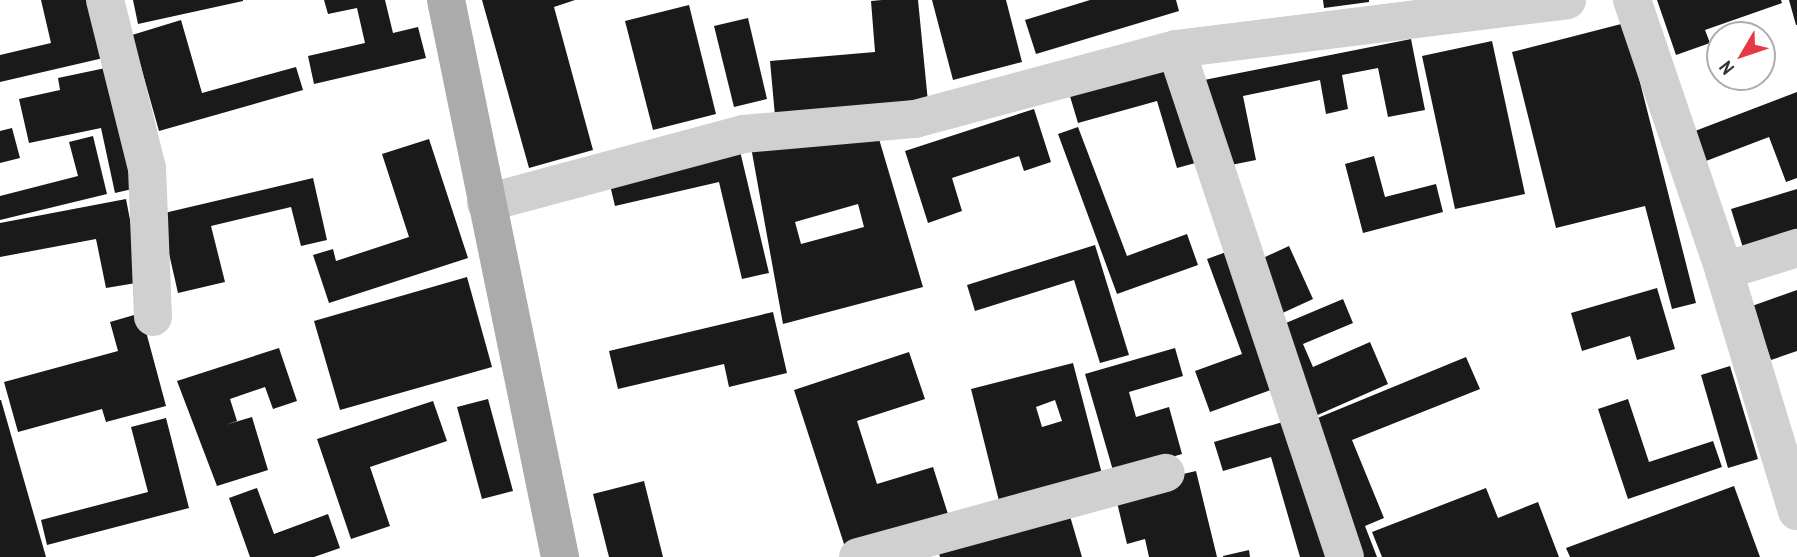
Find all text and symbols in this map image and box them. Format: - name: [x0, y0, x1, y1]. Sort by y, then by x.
- north arrow: [1706, 21, 1776, 91]
- text: N: [1713, 55, 1740, 81]

